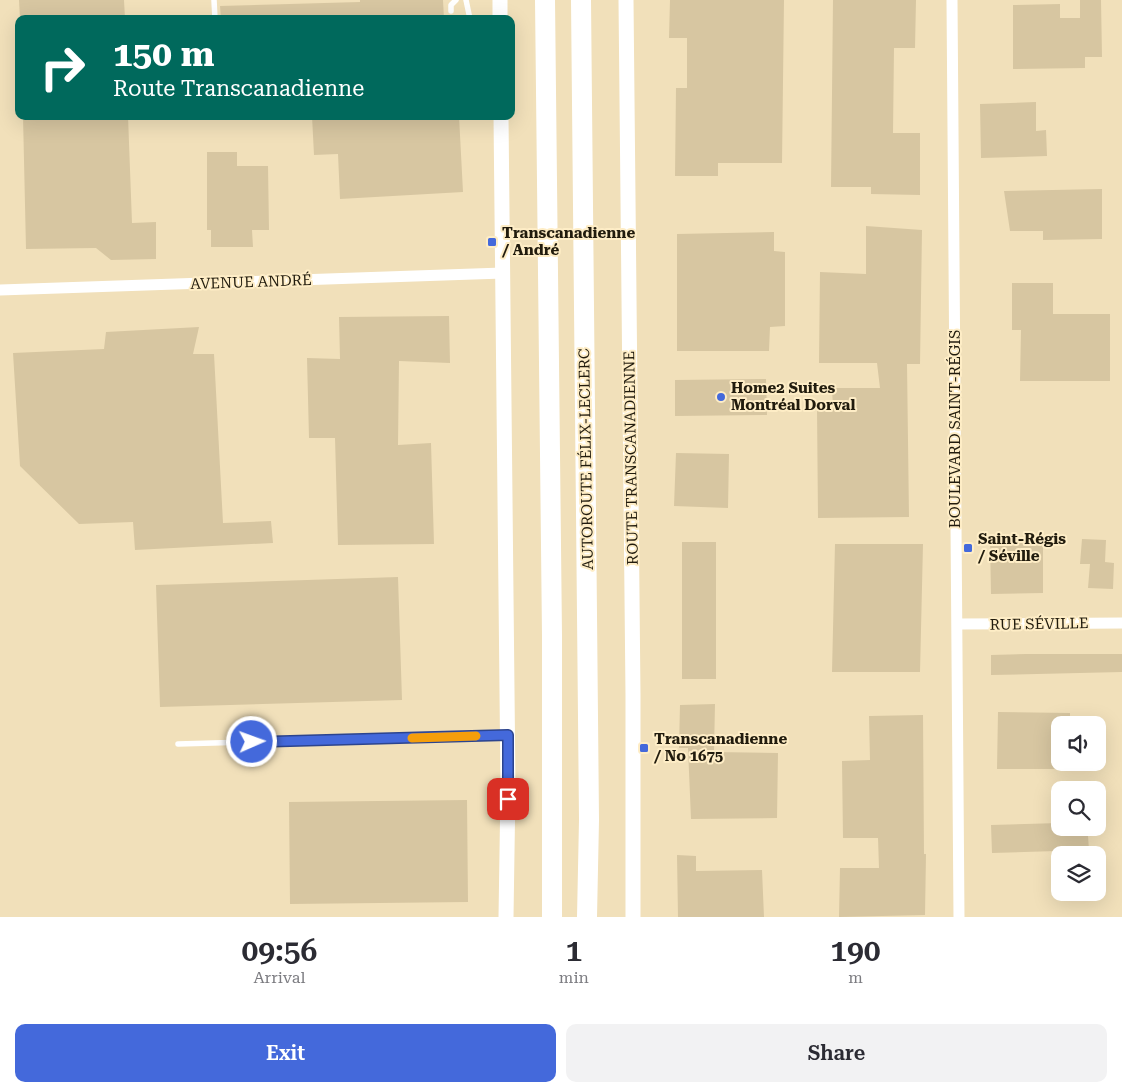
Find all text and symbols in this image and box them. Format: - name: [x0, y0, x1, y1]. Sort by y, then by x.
- text: 150 m: [113, 34, 214, 75]
- icon: right: [30, 35, 95, 100]
- text: Route Transcanadienne: [113, 76, 364, 101]
- place label: Transcanadienne / André: [501, 224, 635, 259]
- marker: Transcanadienne / André: [486, 236, 498, 248]
- street label: AVENUE ANDRÉ: [190, 271, 312, 293]
- street label: BOULEVARD SAINT-RÉGIS: [946, 330, 964, 528]
- street label: AUTOROUTE FÉLIX-LECLERC: [575, 348, 597, 570]
- street label: ROUTE TRANSCANADIENNE: [620, 351, 642, 565]
- place label: Home2 Suites Montréal Dorval: [731, 379, 855, 414]
- marker: Home2 Suites Montréal Dorval: [715, 391, 727, 403]
- place label: Saint-Régis / Séville: [977, 530, 1066, 565]
- marker: Saint-Régis / Séville: [962, 542, 974, 554]
- street label: RUE SÉVILLE: [989, 614, 1089, 634]
- position arrow: [225, 715, 277, 767]
- map controls: [1051, 716, 1106, 901]
- button: sound: [1051, 716, 1106, 771]
- place label: Transcanadienne / No 1675: [653, 730, 787, 765]
- marker: Transcanadienne / No 1675: [638, 742, 650, 754]
- pin: [487, 778, 529, 820]
- button: search: [1051, 781, 1106, 836]
- icon: arrive: [494, 785, 522, 813]
- button: layers: [1051, 846, 1106, 901]
- text: 09:56: [241, 933, 317, 968]
- text: 1: [565, 933, 582, 968]
- text: 190: [830, 933, 881, 968]
- text: Arrival: [253, 968, 305, 987]
- text: min: [559, 968, 589, 987]
- text: m: [848, 968, 863, 987]
- button: Exit: [15, 1024, 556, 1082]
- button: Share: [566, 1024, 1107, 1082]

